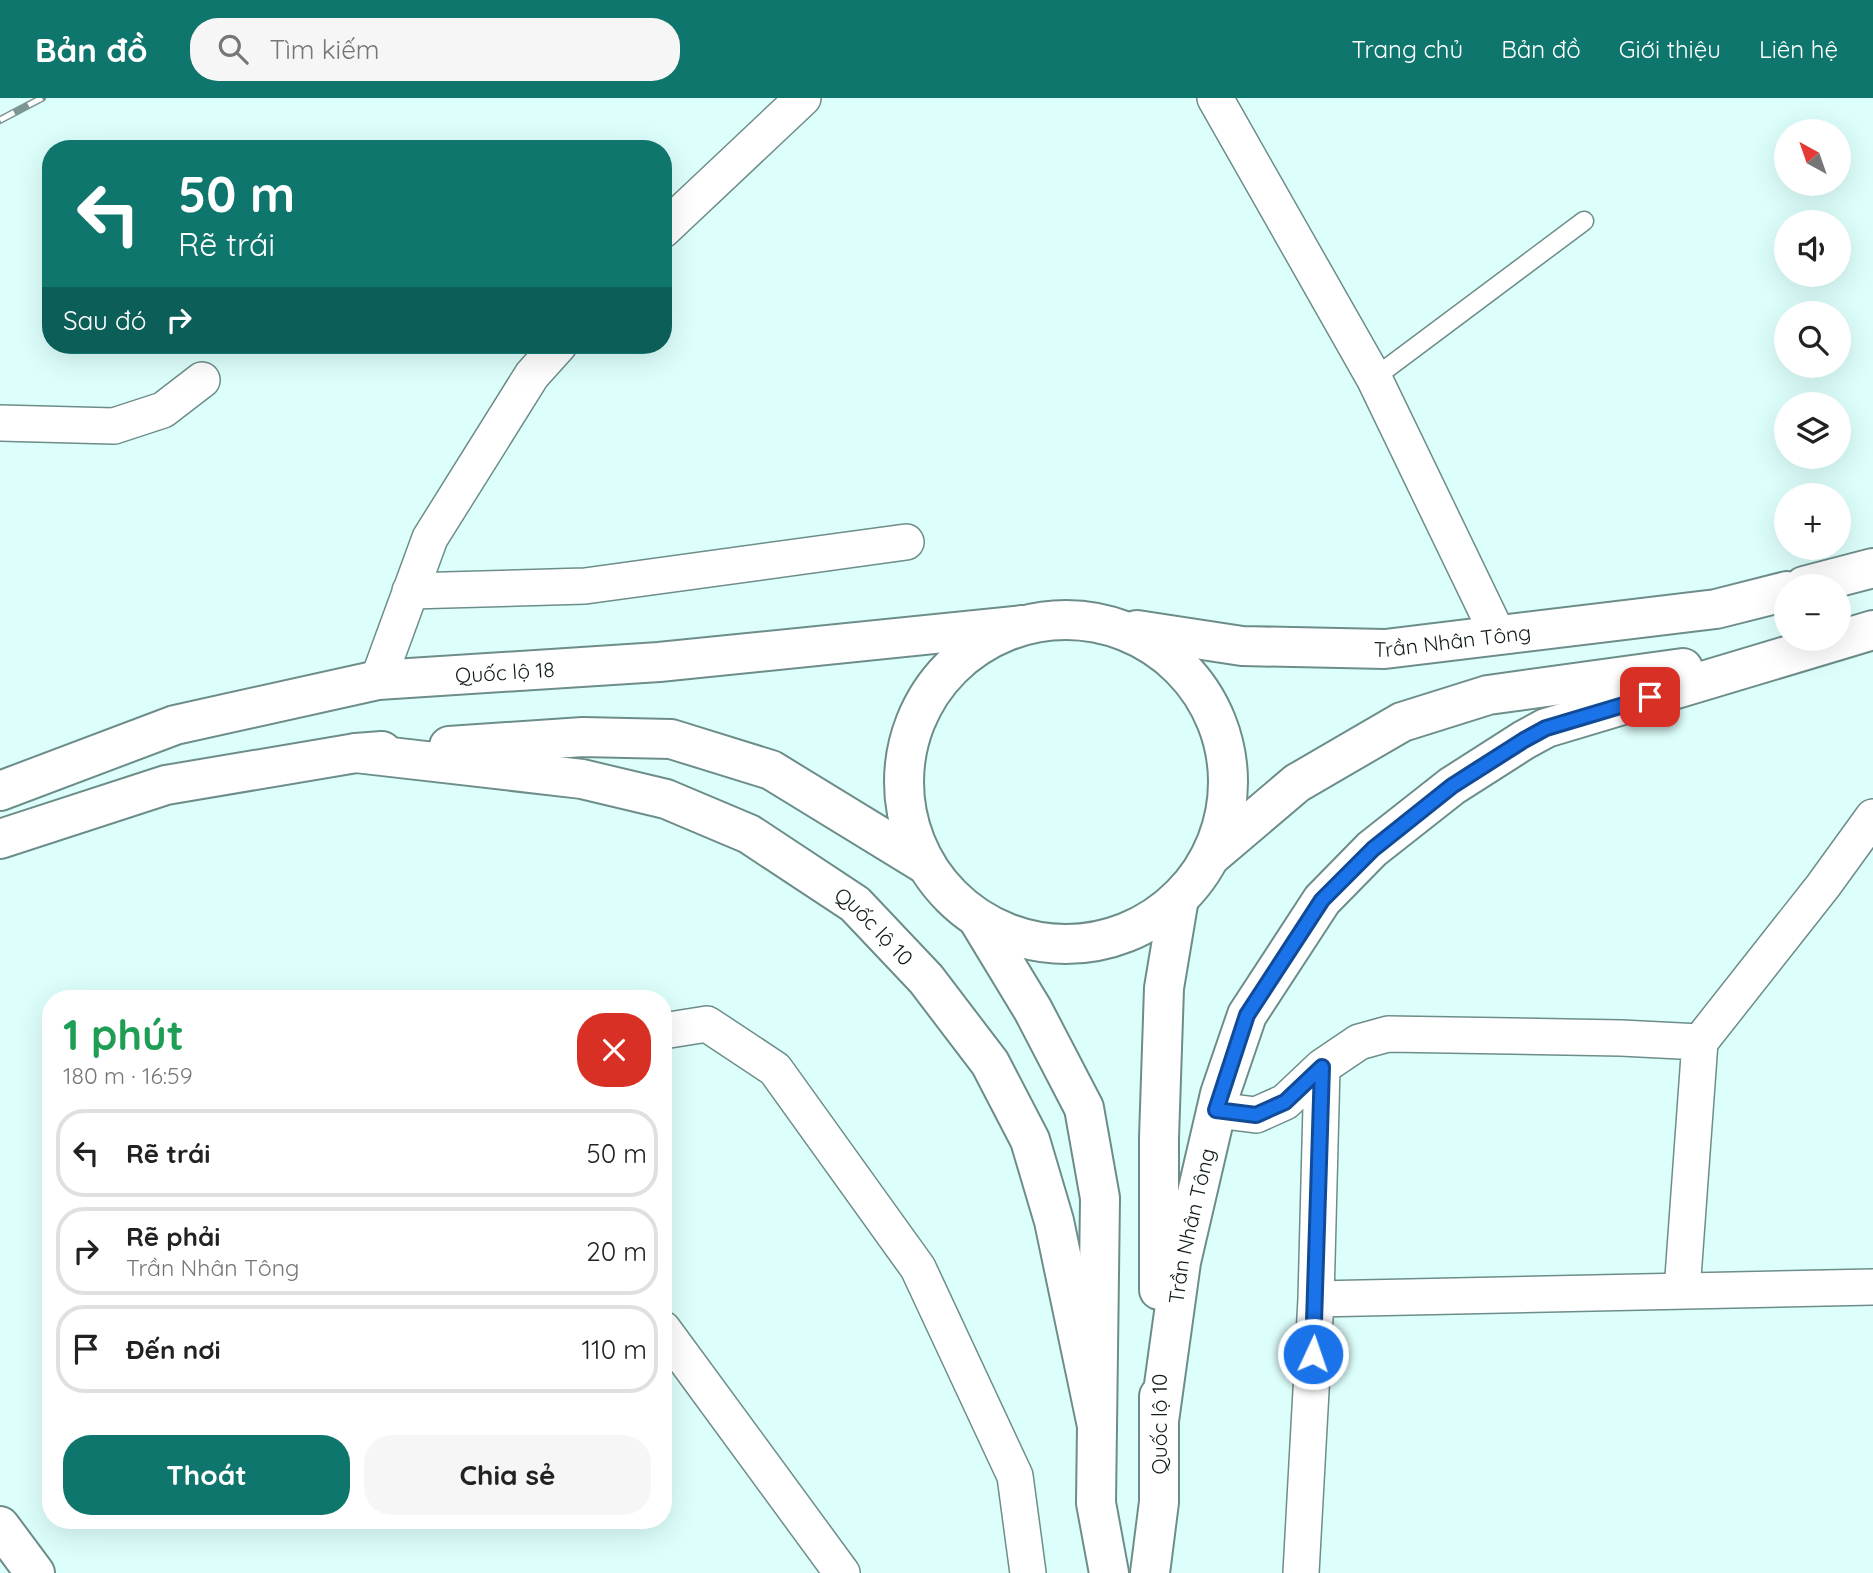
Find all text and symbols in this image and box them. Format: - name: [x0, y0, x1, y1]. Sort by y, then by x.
- search box: [190, 18, 680, 81]
- text: Bản đồ: [35, 29, 148, 70]
- icon: search: [214, 30, 252, 68]
- text: Tìm kiếm: [270, 33, 380, 66]
- text: Trang chủ: [1351, 34, 1463, 64]
- text: Bản đồ: [1501, 34, 1581, 64]
- text: Giới thiệu: [1619, 34, 1721, 64]
- text: Liên hệ: [1759, 34, 1838, 64]
- north arrow: [1774, 119, 1852, 196]
- map controls: [1774, 119, 1851, 651]
- text: 50 m: [178, 163, 295, 224]
- icon: left: [63, 168, 154, 259]
- button: sound: [1774, 210, 1851, 287]
- text: Rẽ trái: [178, 224, 275, 264]
- icon: right: [160, 301, 198, 339]
- button: search: [1774, 301, 1851, 378]
- text: Sau đó: [63, 304, 146, 337]
- button: layers: [1774, 392, 1851, 469]
- button: +: [1774, 483, 1851, 560]
- button: −: [1774, 574, 1851, 651]
- street label: Trần Nhân Tông: [1373, 618, 1532, 662]
- street label: Quốc lộ 18: [454, 656, 555, 688]
- pin: [1620, 667, 1680, 727]
- icon: arrive: [1631, 678, 1669, 716]
- street label: Quốc lộ 10: [830, 881, 919, 971]
- text: 1 phút: [63, 1008, 184, 1061]
- button: close: [577, 1013, 651, 1087]
- text: 180 m · 16:59: [63, 1061, 192, 1090]
- icon: left: [67, 1134, 105, 1172]
- text: Rẽ trái: [126, 1137, 210, 1170]
- text: 50 m: [587, 1137, 647, 1170]
- street label: Trần Nhân Tông: [1162, 1145, 1220, 1305]
- text: Rẽ phải: [126, 1220, 220, 1253]
- icon: right: [67, 1232, 105, 1270]
- text: 20 m: [586, 1235, 647, 1268]
- text: Trần Nhân Tông: [126, 1253, 299, 1282]
- position arrow: [1276, 1317, 1350, 1391]
- icon: arrive: [67, 1330, 105, 1368]
- text: Đến nơi: [126, 1333, 221, 1366]
- text: 110 m: [581, 1333, 647, 1366]
- street label: Quốc lộ 10: [1146, 1373, 1172, 1475]
- button: Thoát: [63, 1435, 350, 1515]
- button: Chia sẻ: [364, 1435, 651, 1515]

